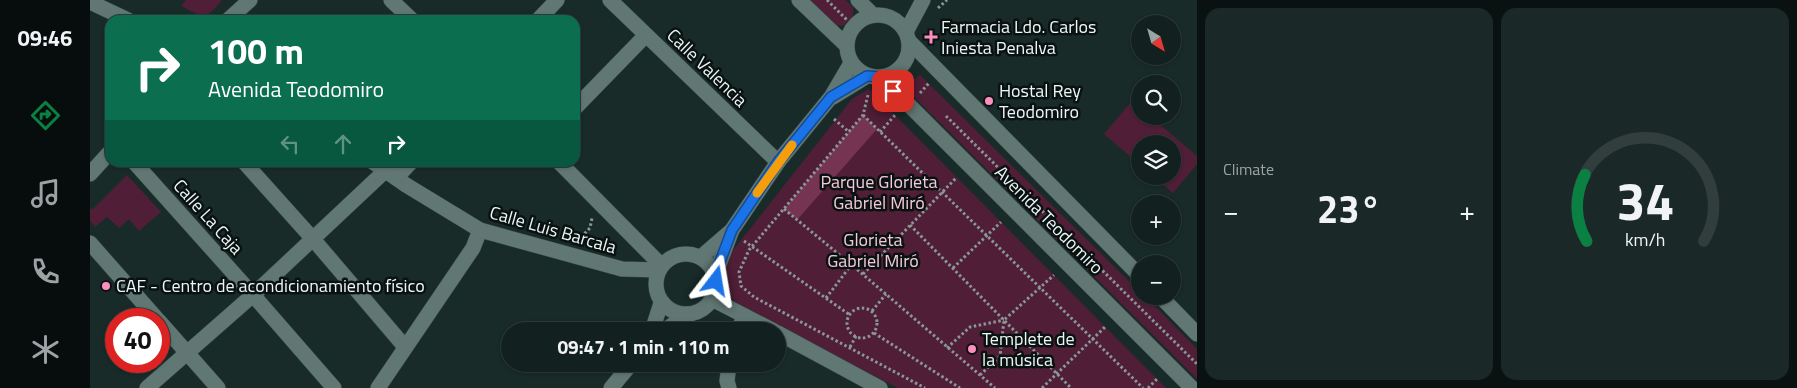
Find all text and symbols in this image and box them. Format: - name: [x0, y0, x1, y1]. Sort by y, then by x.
- place label: Farmacia Ldo. Carlos Iniesta Penalva: [941, 13, 1096, 61]
- north arrow: [1131, 15, 1181, 65]
- map controls: [1131, 15, 1181, 305]
- text: 09:46: [18, 21, 72, 55]
- street label: Calle Valencia: [661, 22, 754, 113]
- text: 100 m: [208, 24, 304, 78]
- marker: Farmacia Ldo. Carlos Iniesta Penalva: [925, 31, 937, 43]
- icon: right: [125, 35, 190, 100]
- pin: [872, 70, 914, 112]
- text: Avenida Teodomiro: [208, 72, 384, 106]
- button: search: [1131, 75, 1181, 125]
- icon: arrive: [879, 77, 907, 105]
- place label: Hostal Rey Teodomiro: [999, 77, 1081, 125]
- marker: Hostal Rey Teodomiro: [983, 95, 995, 107]
- icon: directions: [28, 98, 63, 133]
- icon: left: [276, 130, 304, 158]
- icon: ahead: [329, 130, 357, 158]
- icon: right: [382, 130, 410, 158]
- button: layers: [1131, 135, 1181, 185]
- text: Climate: [1223, 157, 1274, 181]
- street label: Avenida Teodomiro: [989, 159, 1110, 280]
- text: 34: [1616, 161, 1674, 240]
- park label: Parque Glorieta Gabriel Miró: [821, 168, 937, 216]
- street label: Calle La Caja: [167, 173, 250, 260]
- icon: music: [28, 176, 63, 211]
- text: 23°: [1317, 180, 1381, 238]
- text: −: [1223, 189, 1239, 232]
- text: +: [1459, 189, 1475, 232]
- button: +: [1131, 195, 1181, 245]
- street label: Calle Luis Barcala: [487, 199, 620, 261]
- park label: Glorieta Gabriel Miró: [827, 226, 919, 274]
- text: km/h: [1625, 226, 1665, 253]
- icon: phone: [28, 254, 63, 289]
- position arrow: [689, 254, 741, 306]
- button: −: [1131, 255, 1181, 305]
- place label: CAF - Centro de acondicionamiento físico: [116, 272, 425, 299]
- marker: CAF - Centro de acondicionamiento físico: [100, 280, 112, 292]
- speed limit sign: 40: [105, 308, 170, 373]
- place label: Templete de la música: [982, 325, 1075, 373]
- icon: climate: [28, 332, 63, 367]
- text: 09:47 · 1 min · 110 m: [557, 332, 730, 361]
- marker: Templete de la música: [966, 343, 978, 355]

